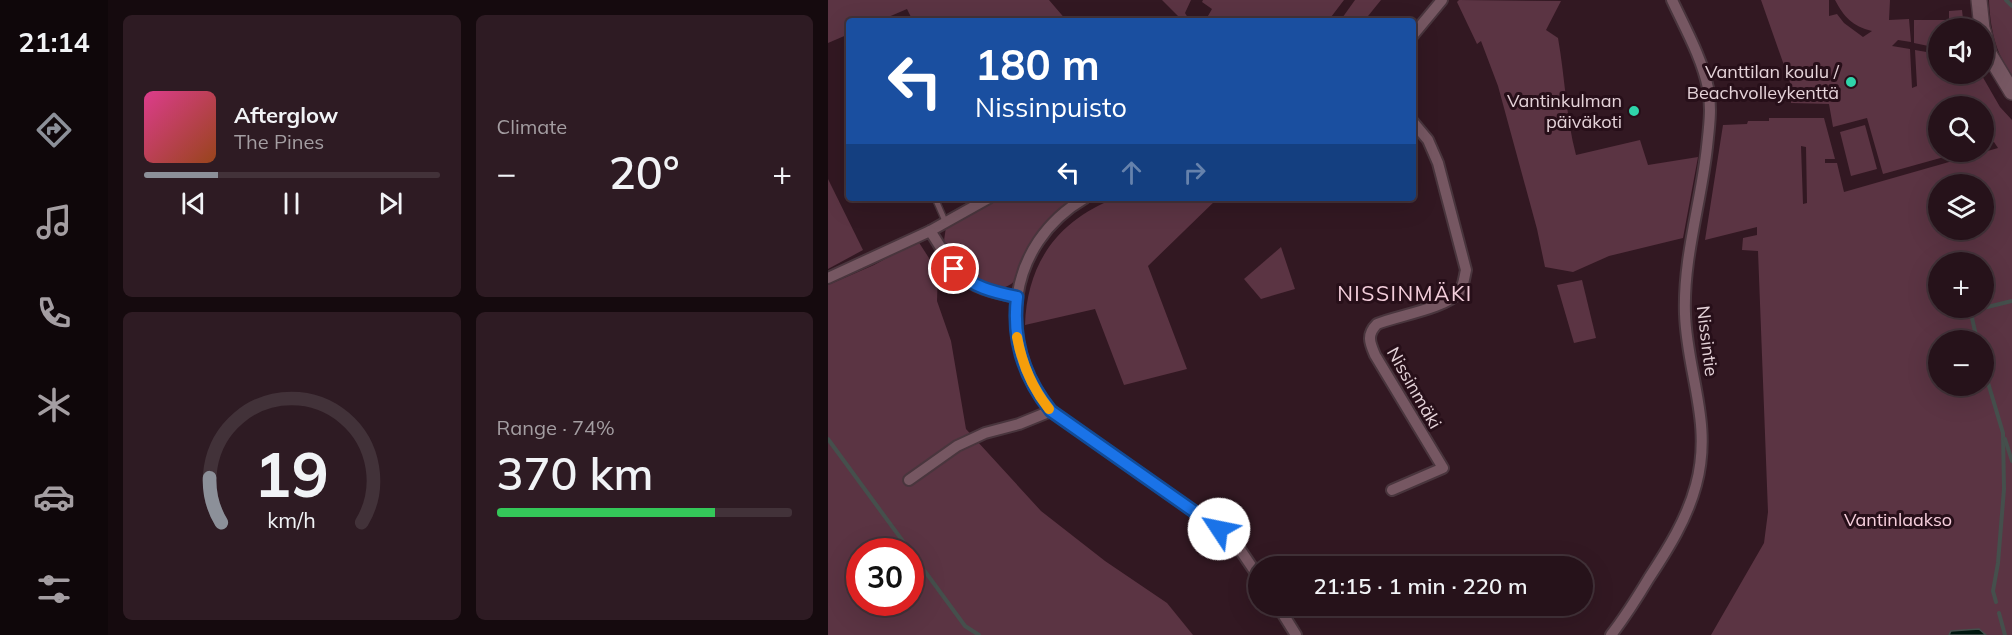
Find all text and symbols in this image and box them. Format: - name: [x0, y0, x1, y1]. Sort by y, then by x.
- map controls: [1928, 18, 1994, 396]
- button: sound: [1928, 18, 1994, 84]
- text: 21:14: [18, 25, 90, 59]
- text: 180 m: [975, 38, 1100, 91]
- icon: left: [876, 42, 954, 120]
- place label: Vanttilan koulu / Beachvolleykenttä: [1687, 60, 1840, 104]
- marker: Vanttilan koulu / Beachvolleykenttä: [1844, 75, 1858, 89]
- place label: Vantinkulman päiväkoti: [1507, 89, 1622, 133]
- text: Nissinpuisto: [975, 90, 1127, 124]
- button: search: [1928, 96, 1994, 162]
- text: Afterglow: [234, 101, 338, 129]
- marker: Vantinkulman päiväkoti: [1627, 104, 1641, 118]
- icon: directions: [33, 109, 75, 151]
- text: Climate: [497, 114, 567, 139]
- text: The Pines: [234, 129, 324, 154]
- text: 20°: [609, 144, 680, 200]
- text: −: [497, 152, 516, 193]
- text: +: [772, 152, 792, 193]
- icon: left: [1052, 156, 1085, 189]
- icon: ahead: [1115, 156, 1148, 189]
- icon: right: [1178, 156, 1211, 189]
- button: layers: [1928, 174, 1994, 240]
- icon: previous: [177, 187, 210, 220]
- icon: pause: [275, 187, 308, 220]
- icon: next: [374, 187, 407, 220]
- icon: music: [33, 201, 75, 243]
- pin: [928, 243, 979, 294]
- icon: arrive: [937, 252, 970, 285]
- button: +: [1928, 252, 1994, 318]
- district label: NISSINMÄKI: [1337, 280, 1473, 306]
- icon: phone: [33, 292, 75, 334]
- street label: Nissintie: [1692, 304, 1723, 377]
- button: −: [1928, 330, 1994, 396]
- street label: Nissinmäki: [1382, 343, 1447, 433]
- icon: climate: [33, 384, 75, 426]
- text: Range · 74%: [497, 415, 615, 440]
- text: 19: [254, 434, 329, 513]
- text: 370 km: [497, 445, 653, 501]
- icon: car: [33, 476, 75, 518]
- position arrow: [1187, 497, 1251, 561]
- text: km/h: [267, 506, 316, 533]
- park label: Vantinlaakso: [1844, 508, 1952, 531]
- speed limit sign: 30: [846, 538, 924, 616]
- icon: filters: [33, 568, 75, 610]
- text: 21:15 · 1 min · 220 m: [1313, 572, 1528, 600]

